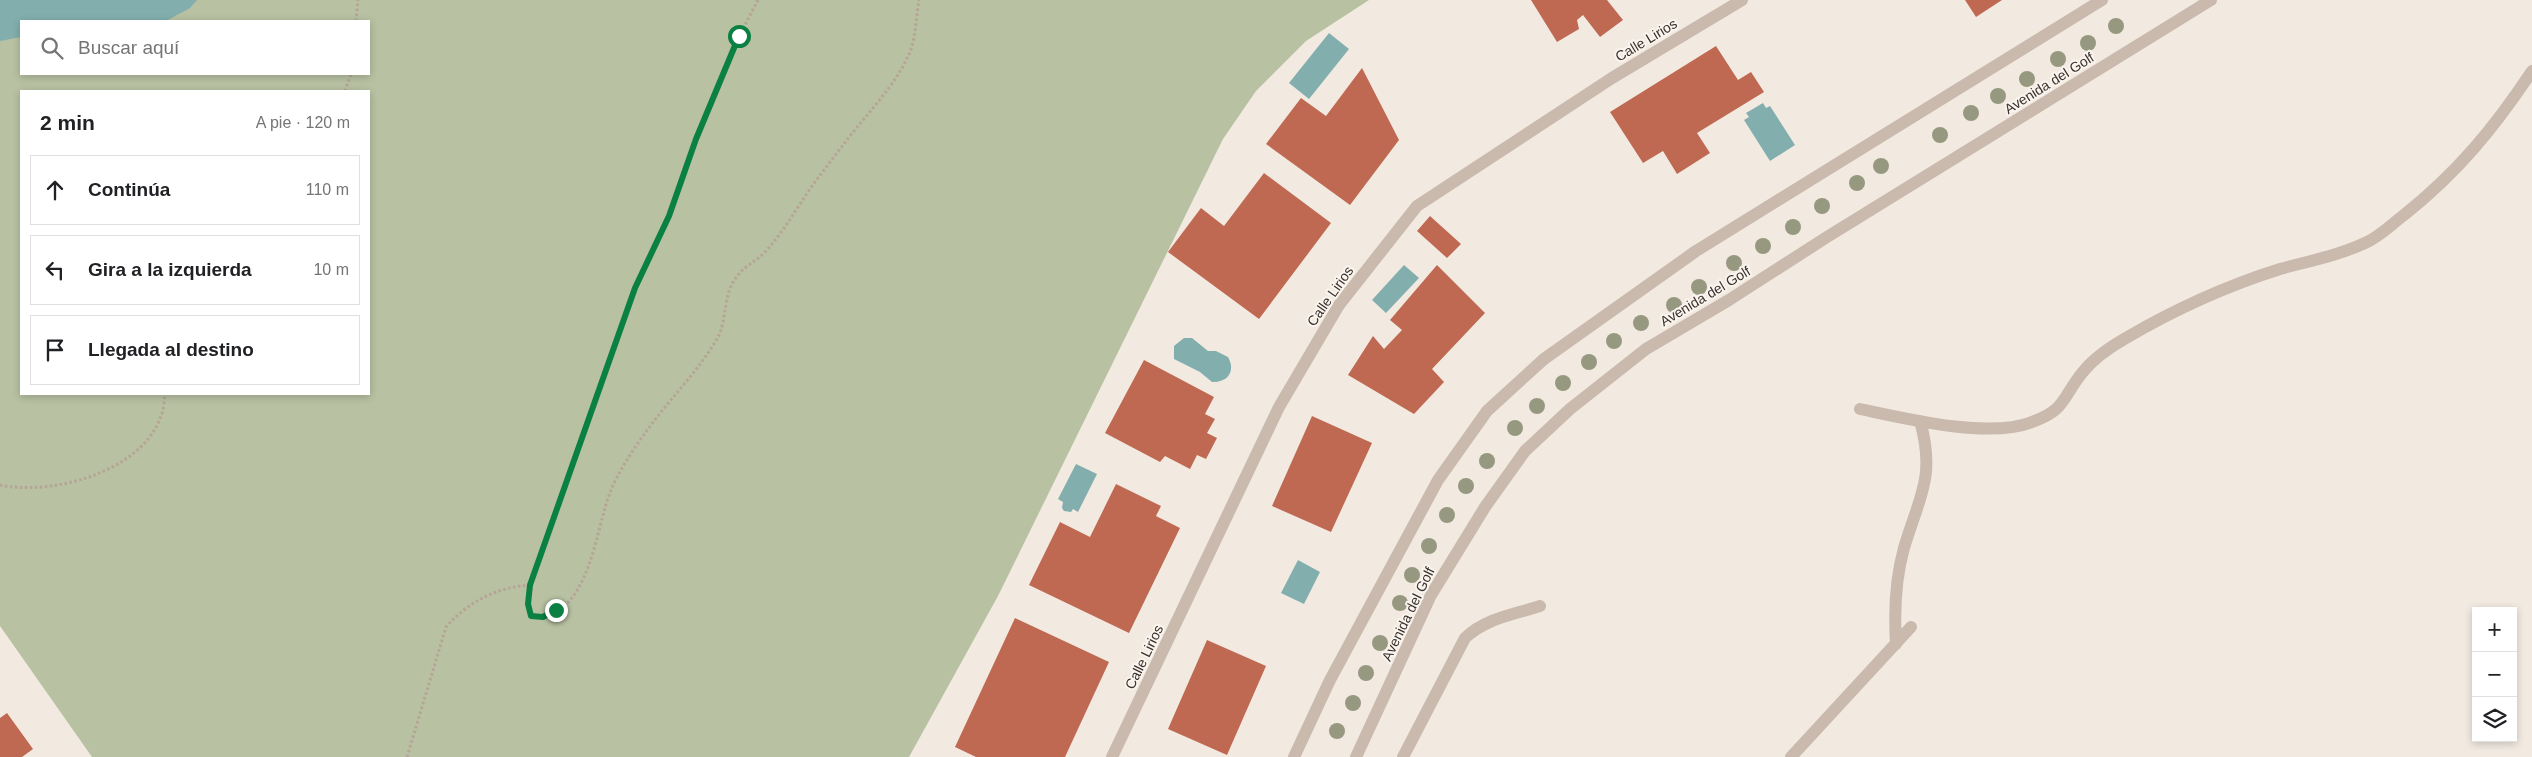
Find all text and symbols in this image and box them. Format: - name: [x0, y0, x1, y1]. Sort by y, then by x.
- street label: Calle Lirios: [1612, 15, 1680, 65]
- search box: [20, 20, 370, 75]
- route start: [728, 25, 751, 48]
- icon: search: [38, 34, 66, 62]
- text: Buscar aquí: [78, 37, 179, 58]
- street label: Avenida del Golf: [2001, 49, 2097, 117]
- text: 2 min: [40, 111, 95, 134]
- text: A pie · 120 m: [256, 114, 350, 131]
- icon: ahead: [41, 176, 69, 204]
- text: Continúa: [88, 179, 170, 200]
- text: 110 m: [306, 181, 349, 198]
- icon: left: [41, 256, 69, 284]
- text: Gira a la izquierda: [88, 259, 252, 280]
- text: 10 m: [313, 261, 349, 278]
- street label: Calle Lirios: [1304, 263, 1356, 329]
- street label: Avenida del Golf: [1657, 263, 1753, 329]
- icon: arrive: [41, 336, 69, 364]
- text: Llegada al destino: [88, 339, 254, 360]
- street label: Avenida del Golf: [1378, 564, 1438, 664]
- route end: [545, 599, 568, 622]
- map controls: [2472, 607, 2517, 742]
- button: +: [2472, 607, 2517, 652]
- street label: Calle Lirios: [1122, 622, 1166, 692]
- button: −: [2472, 652, 2517, 697]
- button: layers: [2472, 697, 2517, 742]

